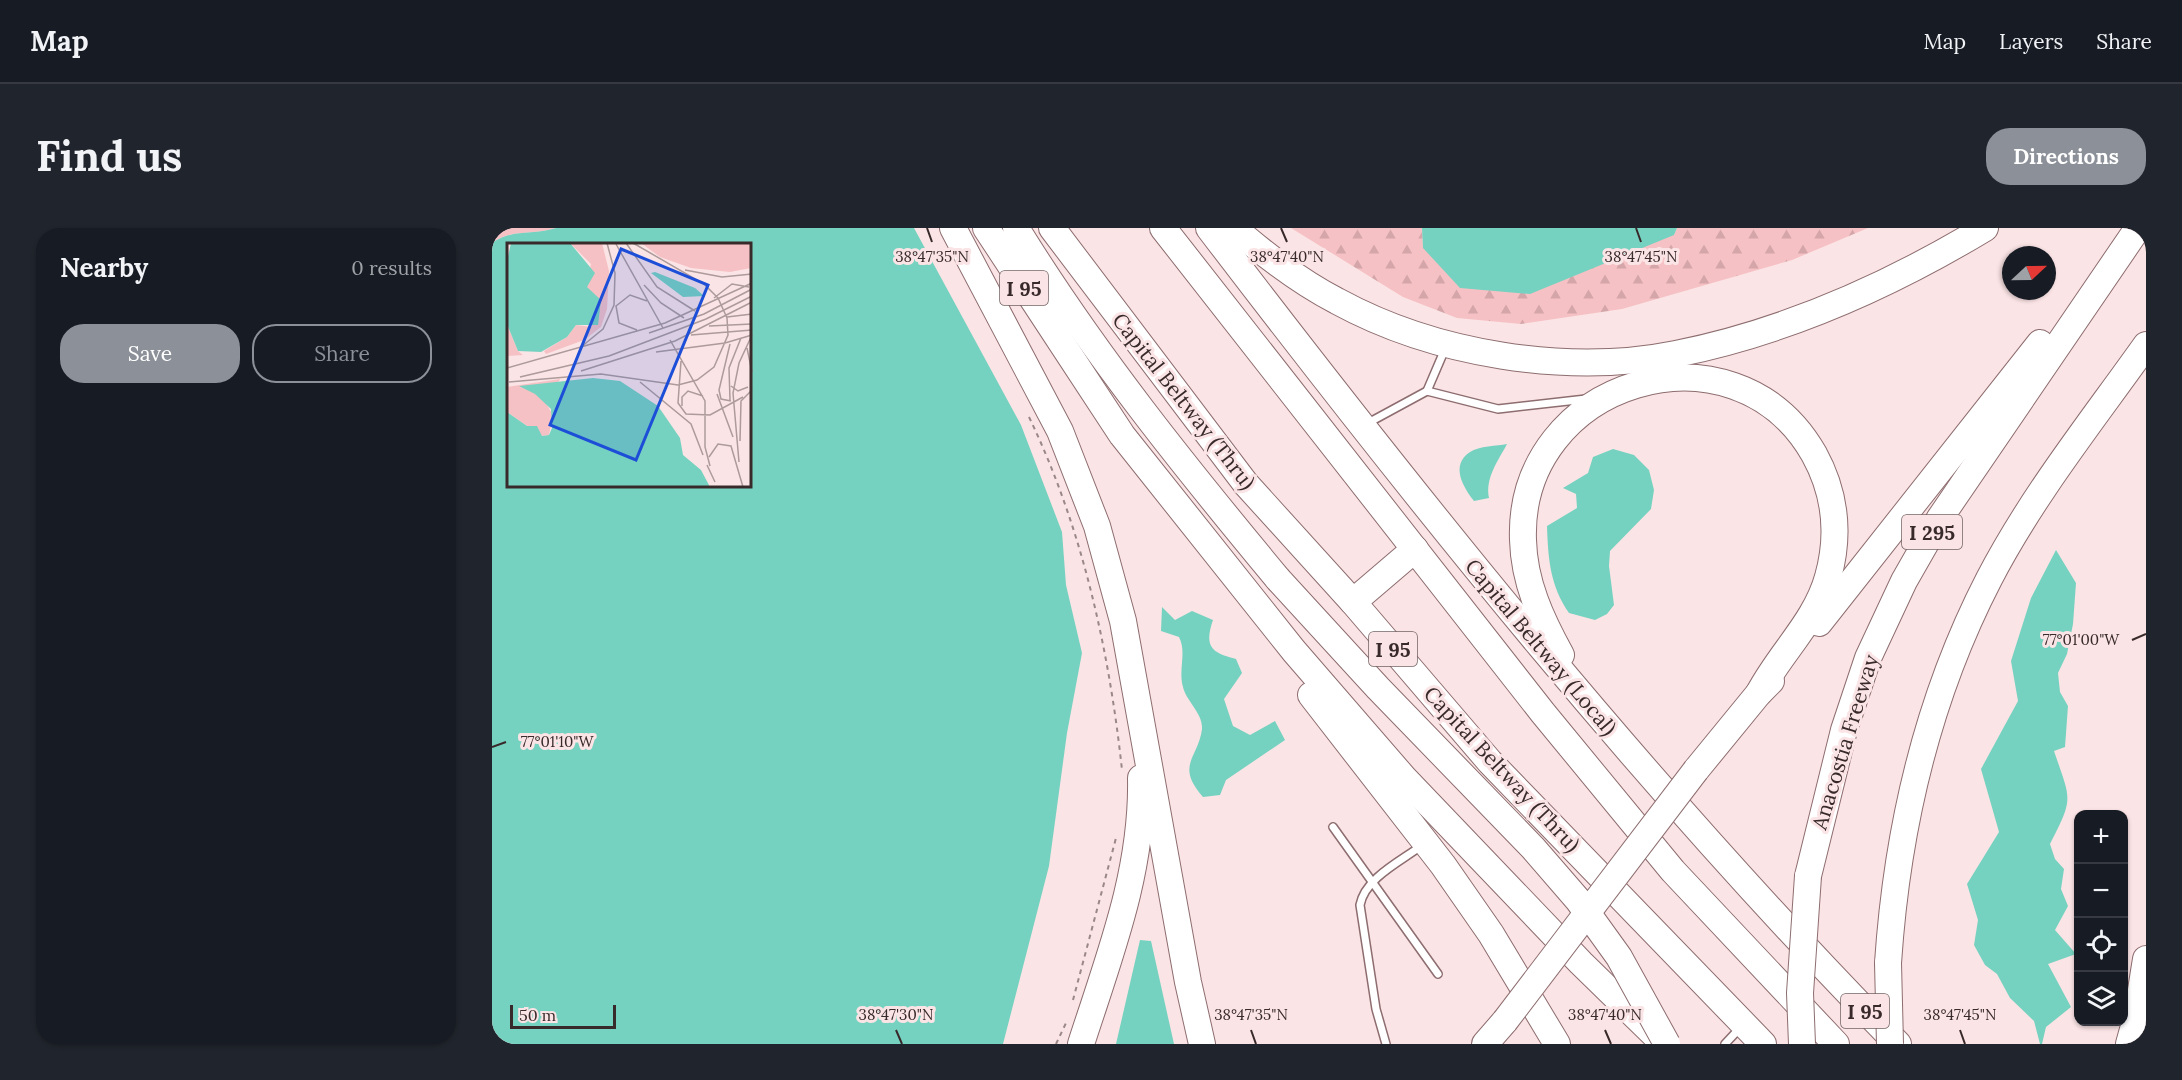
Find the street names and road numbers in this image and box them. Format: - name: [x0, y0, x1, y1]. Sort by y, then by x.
- road number: I 95: [1000, 271, 1048, 305]
- street label: Capital Beltway (Thru): [1107, 307, 1261, 495]
- road number: I 295: [1902, 515, 1962, 549]
- street label: Capital Beltway (Local): [1459, 553, 1623, 741]
- road number: I 95: [1369, 632, 1417, 666]
- street label: Anacostia Freeway: [1805, 651, 1884, 834]
- street label: Capital Beltway (Thru): [1418, 680, 1586, 858]
- road number: I 95: [1841, 994, 1889, 1028]

